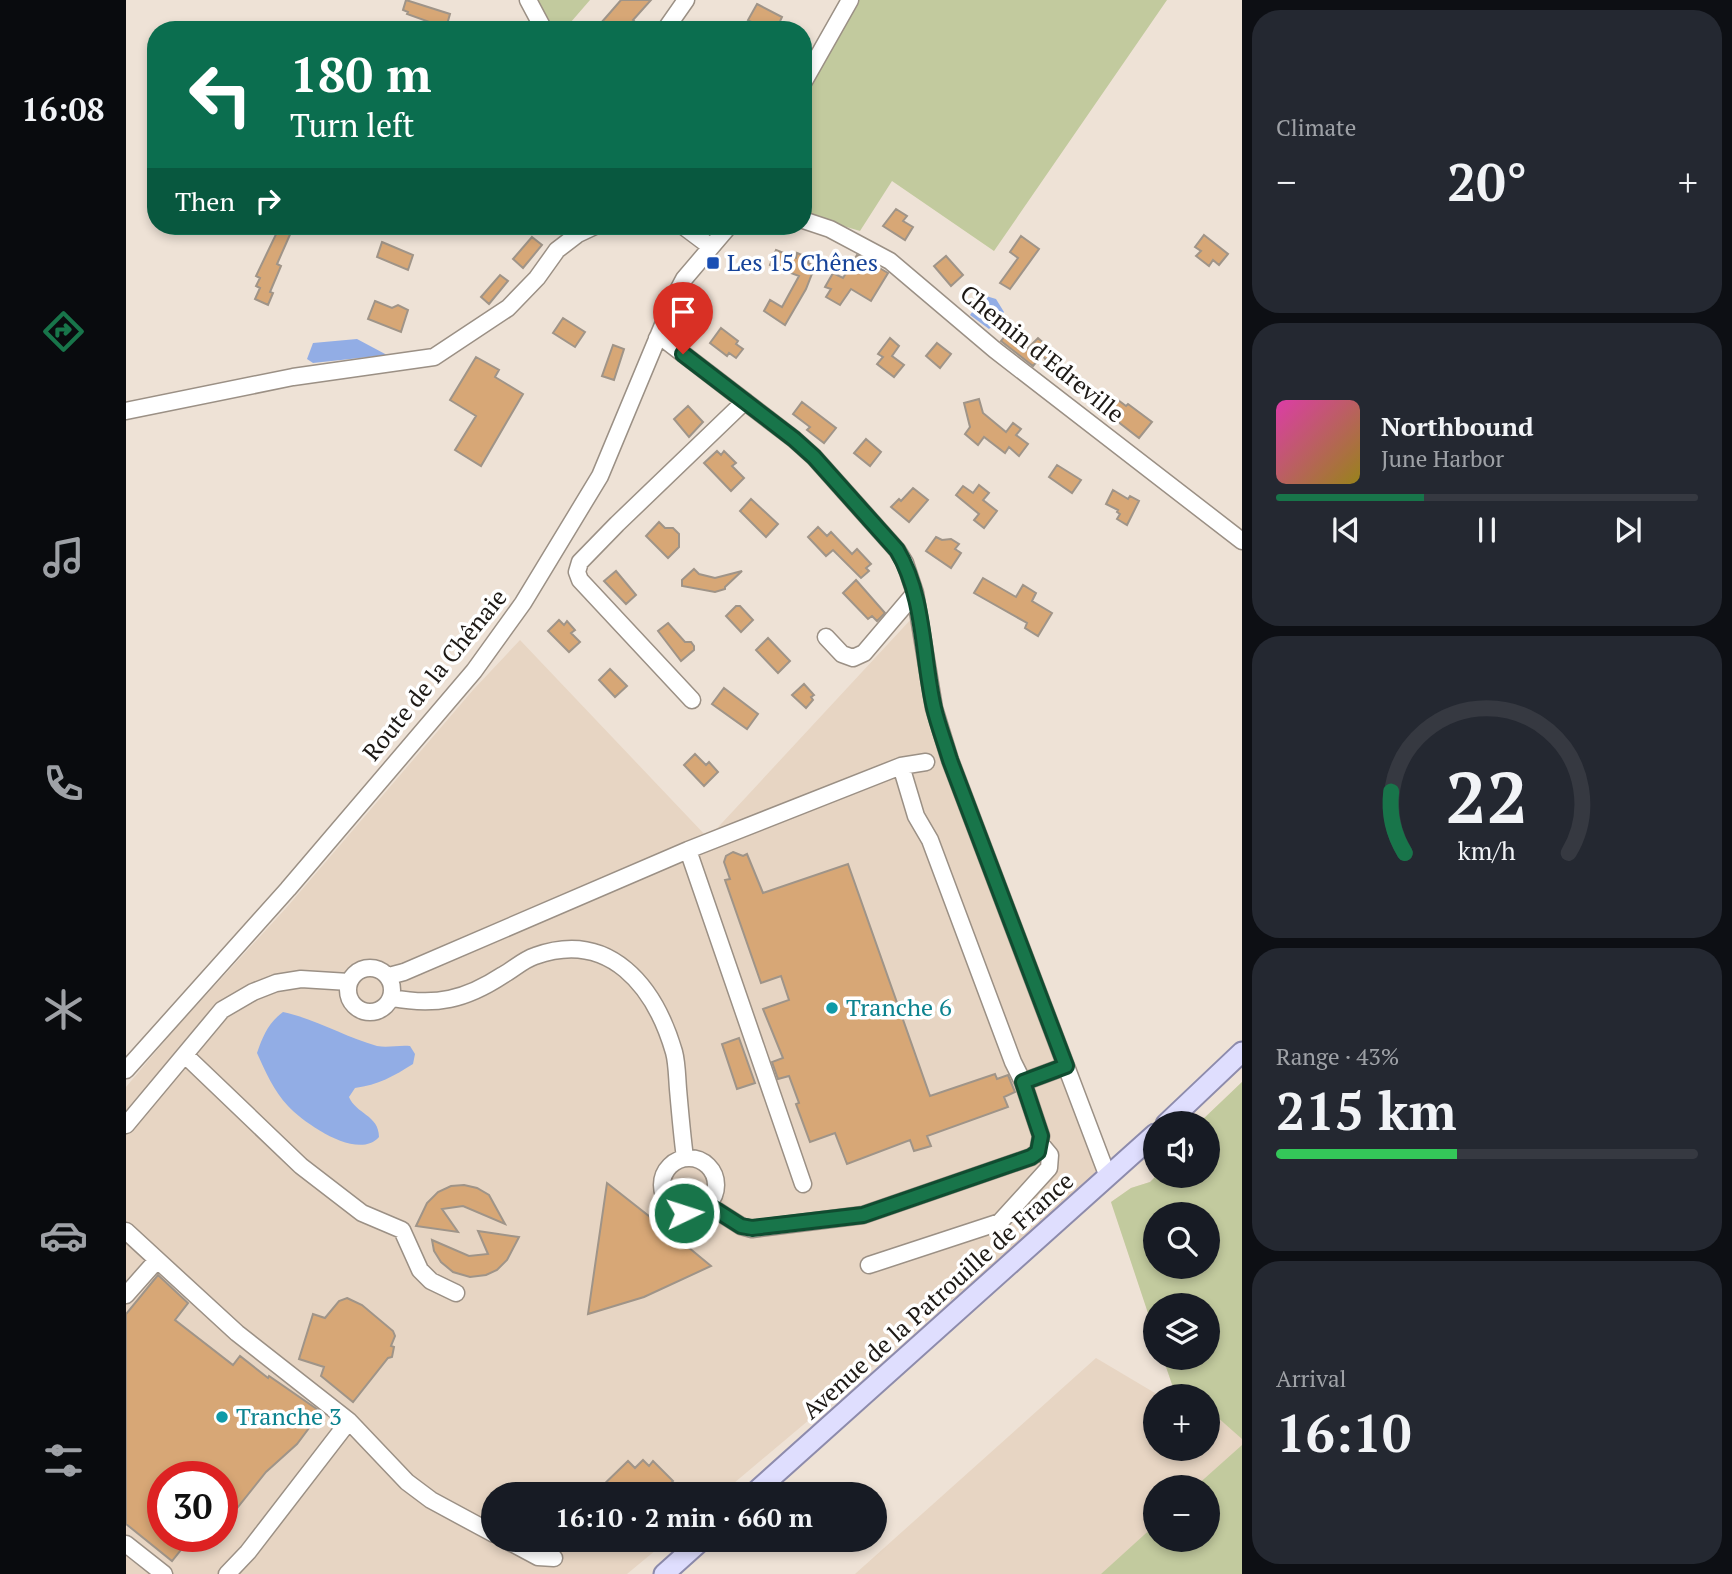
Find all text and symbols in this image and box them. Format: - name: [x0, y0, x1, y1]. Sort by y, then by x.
- text: 180 m: [290, 41, 432, 106]
- icon: left: [175, 49, 266, 140]
- text: 16:08: [21, 88, 105, 130]
- text: Turn left: [290, 104, 414, 146]
- text: Climate: [1276, 112, 1356, 143]
- text: 20°: [1447, 147, 1527, 216]
- text: −: [1276, 157, 1296, 207]
- text: +: [1678, 157, 1698, 207]
- icon: right: [249, 182, 287, 220]
- text: Then: [175, 184, 235, 218]
- place label: Les 15 Chênes: [727, 246, 878, 278]
- marker: Les 15 Chênes: [705, 255, 721, 271]
- street label: Chemin d'Edreville: [954, 277, 1131, 429]
- pin: [653, 282, 713, 354]
- icon: arrive: [664, 293, 702, 331]
- icon: directions: [39, 307, 88, 356]
- text: Northbound: [1381, 409, 1534, 443]
- text: June Harbor: [1381, 443, 1504, 474]
- icon: previous: [1327, 511, 1365, 549]
- icon: pause: [1468, 511, 1506, 549]
- icon: next: [1609, 511, 1647, 549]
- icon: music: [39, 533, 88, 582]
- street label: Route de la Chênaie: [355, 582, 513, 767]
- text: 22: [1446, 747, 1528, 844]
- icon: phone: [39, 759, 88, 808]
- text: km/h: [1458, 834, 1516, 867]
- icon: climate: [39, 985, 88, 1034]
- place label: Tranche 6: [846, 991, 952, 1023]
- marker: Tranche 6: [824, 1000, 840, 1016]
- text: Range · 43%: [1276, 1041, 1399, 1072]
- text: 215 km: [1276, 1076, 1457, 1145]
- map controls: [1143, 1111, 1220, 1552]
- button: sound: [1143, 1111, 1220, 1188]
- street label: Avenue de la Patrouille de France: [795, 1165, 1080, 1426]
- position arrow: [647, 1176, 721, 1250]
- button: search: [1143, 1202, 1220, 1279]
- icon: car: [39, 1211, 88, 1260]
- button: layers: [1143, 1293, 1220, 1370]
- text: Arrival: [1276, 1363, 1347, 1394]
- button: +: [1143, 1384, 1220, 1461]
- text: 16:10: [1276, 1398, 1411, 1467]
- place label: Tranche 3: [236, 1400, 342, 1432]
- marker: Tranche 3: [214, 1409, 230, 1425]
- icon: filters: [39, 1436, 88, 1485]
- speed limit sign: 30: [147, 1461, 238, 1552]
- button: −: [1143, 1475, 1220, 1552]
- text: 16:10 · 2 min · 660 m: [555, 1500, 813, 1534]

